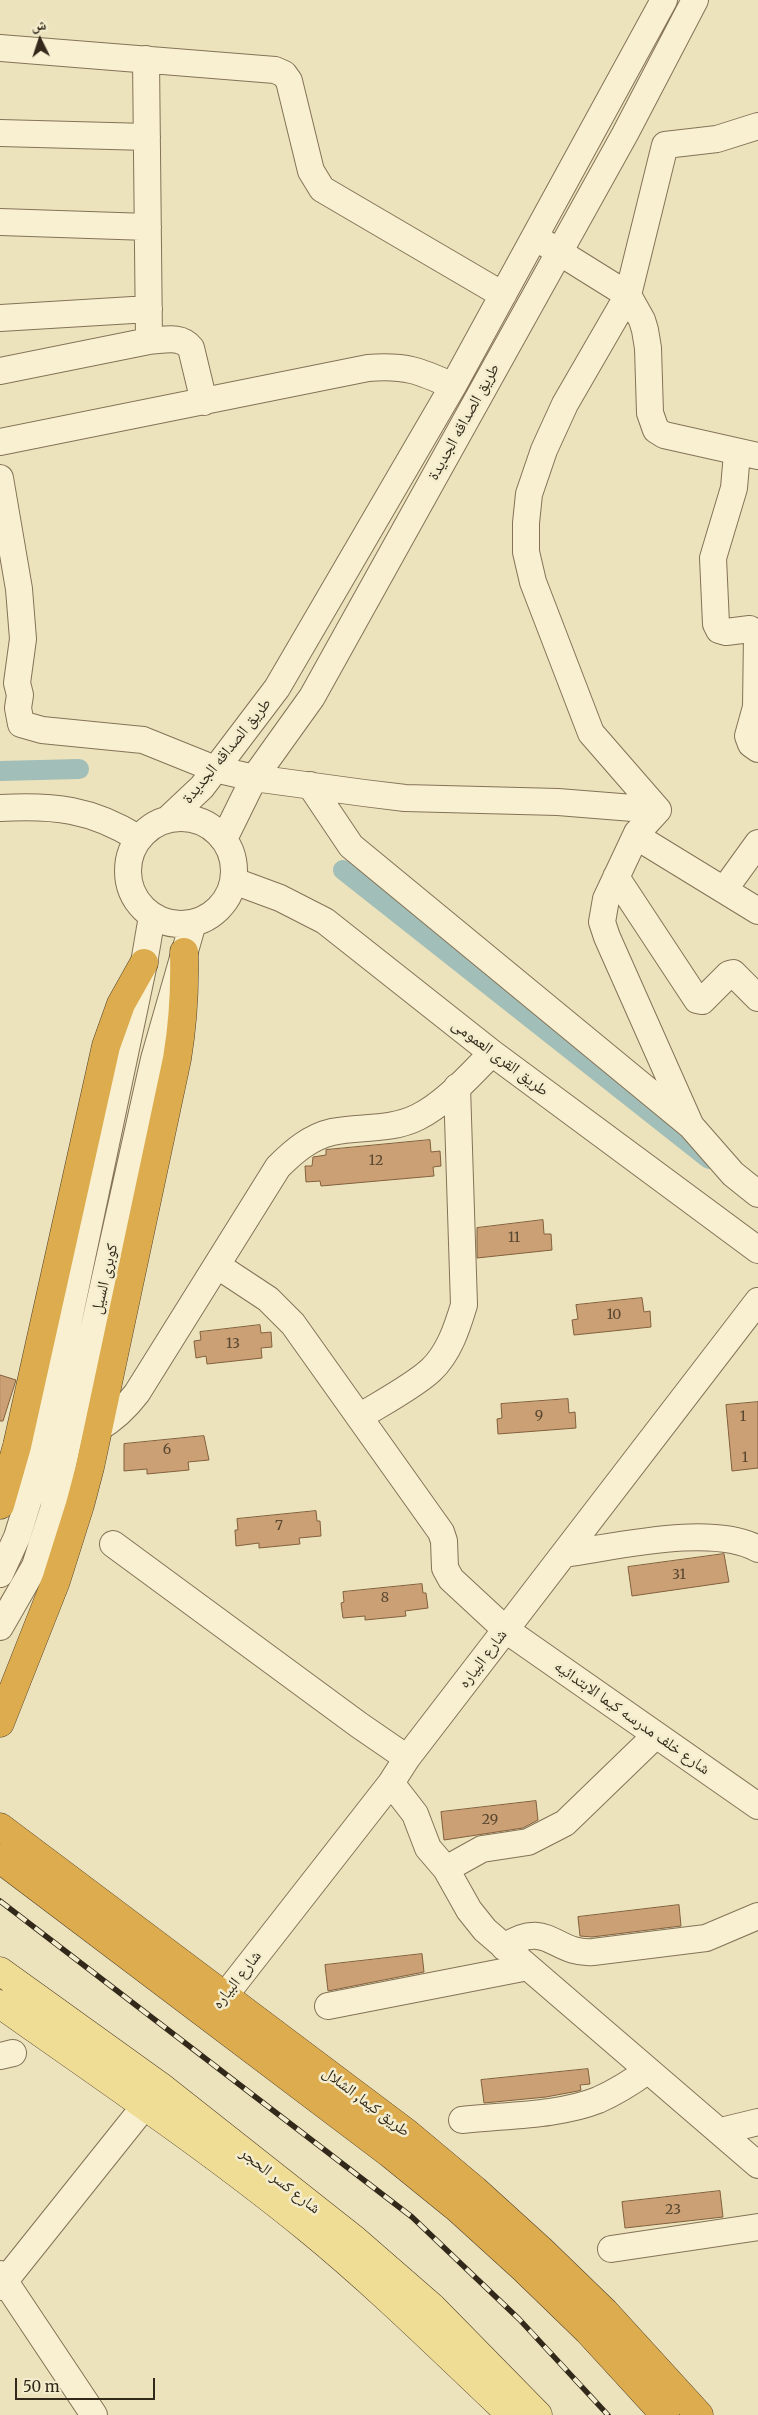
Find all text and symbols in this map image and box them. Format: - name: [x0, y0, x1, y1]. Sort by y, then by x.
- north arrow: [15, 15, 65, 65]
- text: ش: [31, 16, 47, 35]
- street label: طريق الصداقه الجديدة: [424, 360, 504, 484]
- street label: طريق الصداقه الجديدة: [179, 694, 275, 808]
- street label: طريق القرى العمومى: [448, 1015, 552, 1101]
- house number: 12: [369, 1153, 383, 1169]
- house number: 11: [508, 1230, 520, 1246]
- street label: كوبرى السيل: [88, 1242, 122, 1316]
- house number: 10: [607, 1307, 621, 1323]
- house number: 13: [226, 1336, 240, 1352]
- house number: 9: [535, 1408, 543, 1424]
- house number: 1: [740, 1409, 746, 1425]
- house number: 6: [163, 1442, 171, 1458]
- house number: 1: [742, 1450, 748, 1466]
- house number: 7: [275, 1518, 283, 1534]
- house number: 31: [672, 1567, 686, 1583]
- house number: 8: [381, 1590, 389, 1606]
- street label: شارع البياره: [455, 1626, 511, 1692]
- street label: شارع خلف مدرسه كيما الابتدائيه: [550, 1657, 714, 1779]
- house number: 29: [482, 1812, 498, 1828]
- street label: شارع البياره: [208, 1947, 266, 2013]
- street label: طريق كيما, الشلال: [318, 2063, 414, 2141]
- street label: شارع كسر الحجر: [236, 2144, 324, 2218]
- house number: 23: [665, 2202, 681, 2218]
- scale bar: [18, 2368, 158, 2400]
- text: 50 m: [23, 2377, 60, 2396]

